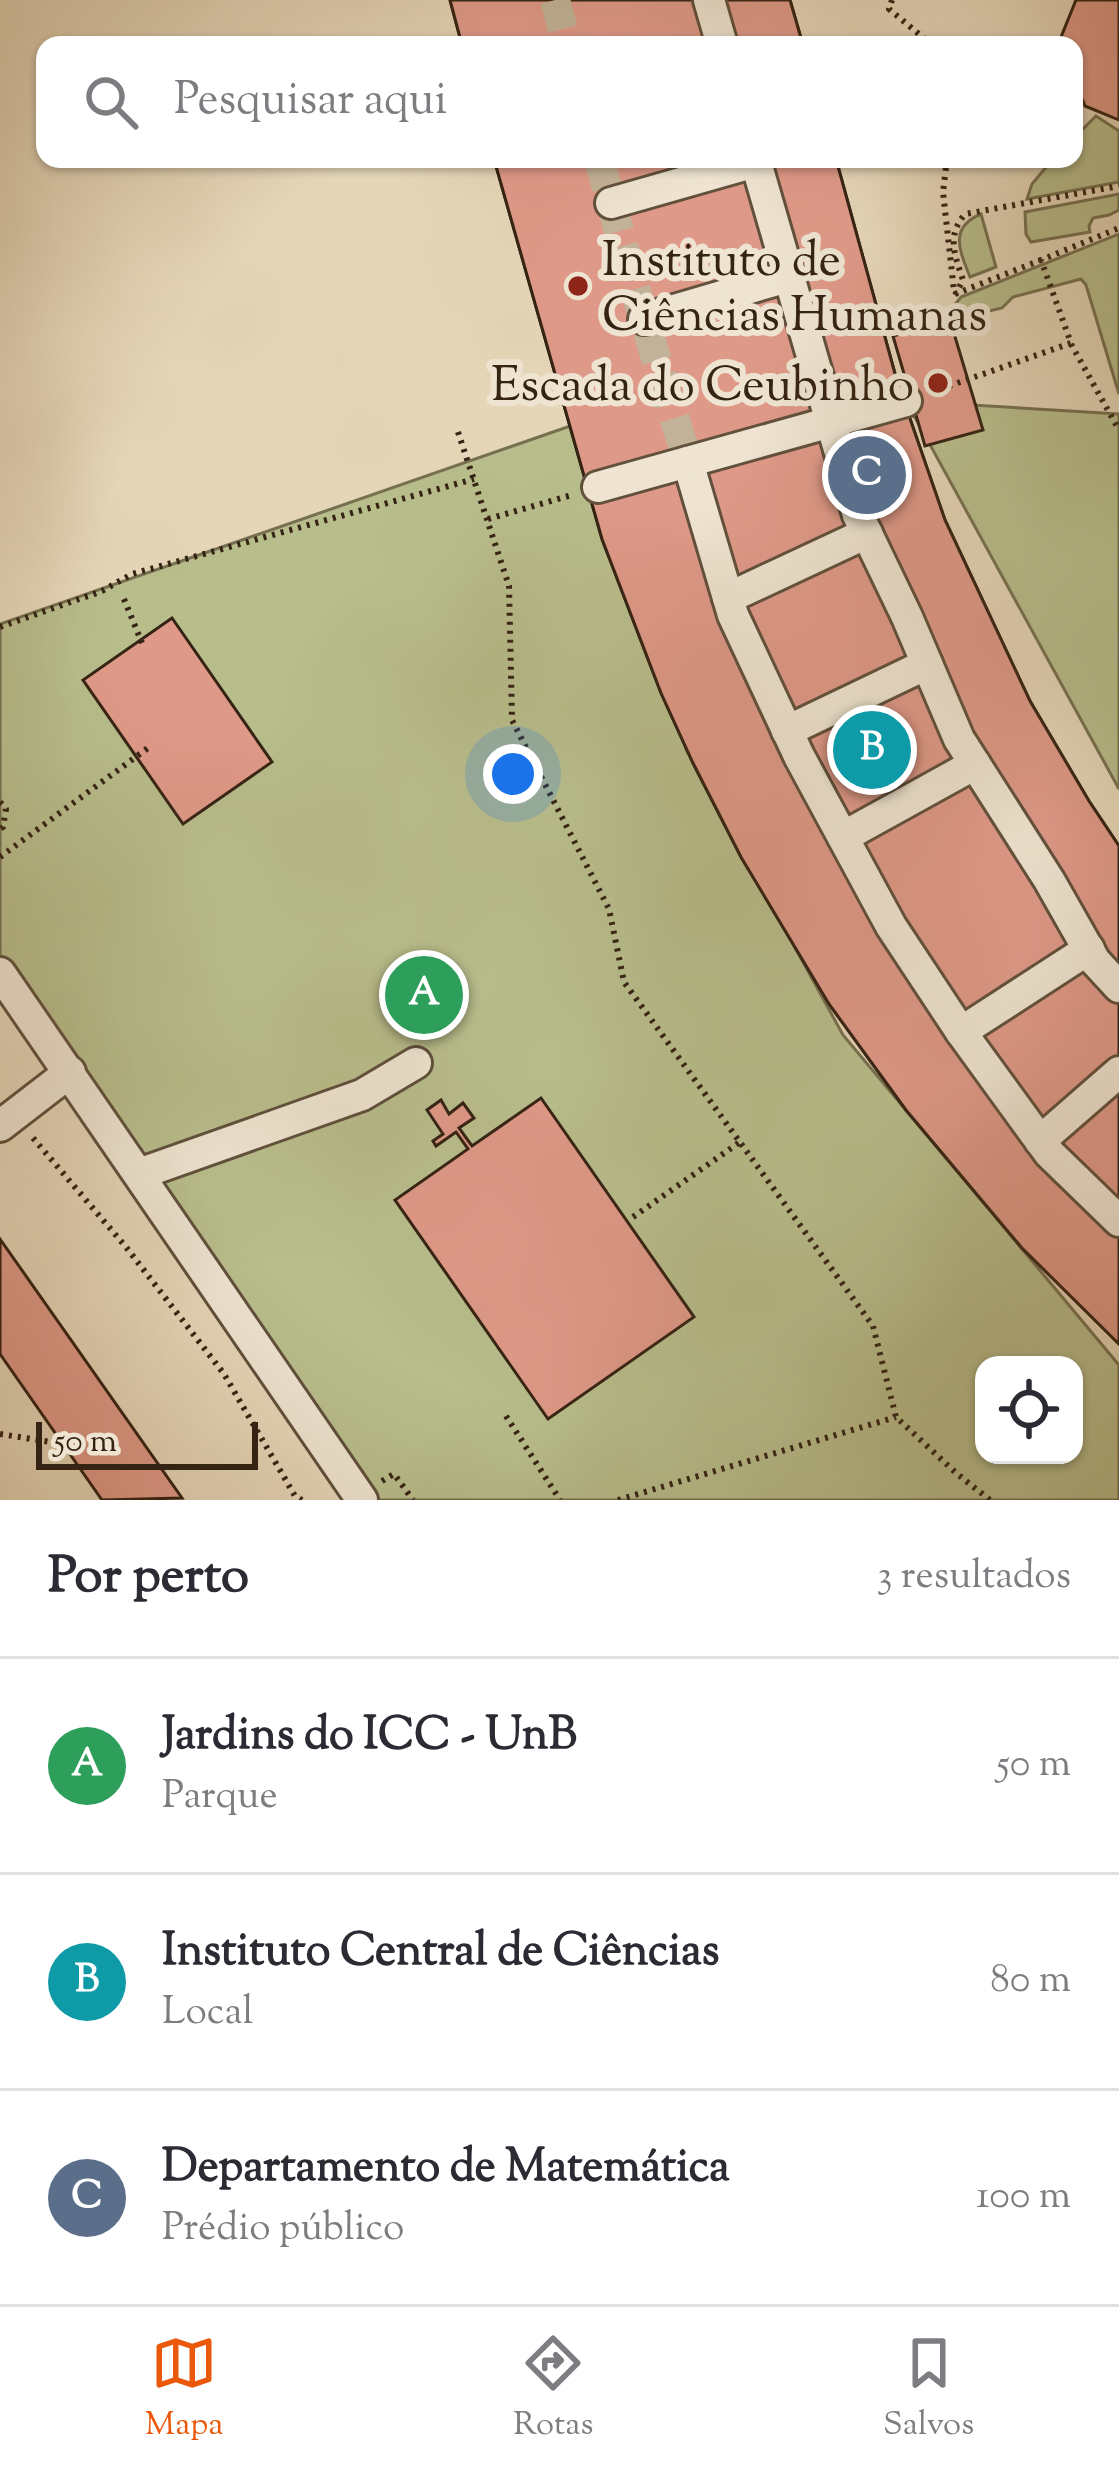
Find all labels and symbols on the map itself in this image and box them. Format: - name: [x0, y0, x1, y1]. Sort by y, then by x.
- place label: Instituto de Ciências Humanas: [602, 229, 987, 353]
- marker: Instituto de Ciências Humanas: [565, 273, 591, 299]
- place label: Escada do Ceubinho: [491, 354, 914, 423]
- marker: Escada do Ceubinho: [925, 370, 951, 396]
- pin: C: [828, 430, 906, 520]
- pin: B: [833, 705, 911, 795]
- your location: [483, 744, 543, 804]
- pin: A: [385, 950, 463, 1040]
- scale bar: [36, 1416, 258, 1469]

